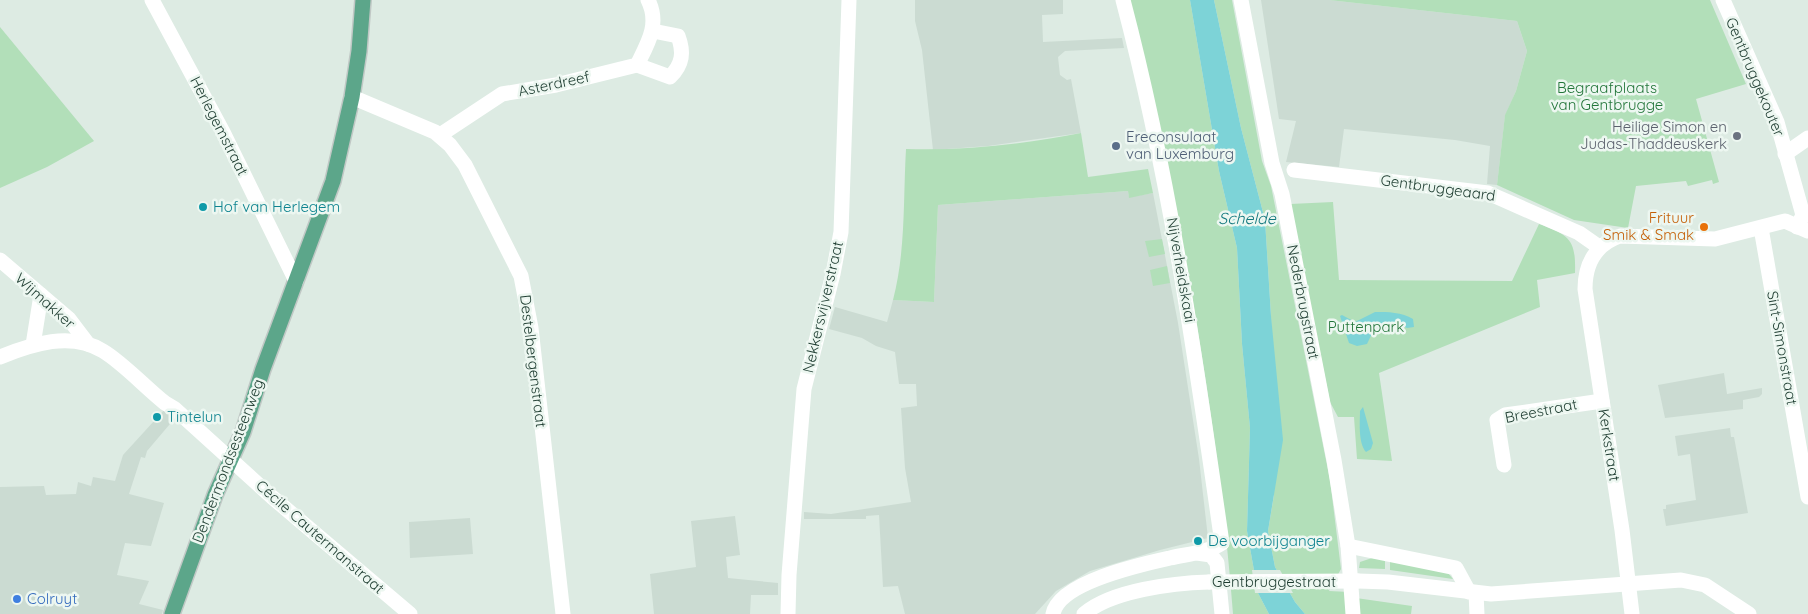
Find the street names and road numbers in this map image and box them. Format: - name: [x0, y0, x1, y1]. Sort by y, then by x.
- street label: Gentbruggekouter: [1722, 14, 1789, 139]
- street label: Asterdreef: [516, 67, 592, 100]
- street label: Herlegemstraat: [186, 73, 253, 179]
- street label: Gentbruggeaard: [1379, 170, 1497, 205]
- street label: Nijverheidskaai: [1163, 216, 1200, 324]
- street label: Nekkersvijverstraat: [798, 239, 847, 375]
- street label: Nederbrugstraat: [1283, 243, 1324, 361]
- street label: Wijmakker: [11, 269, 80, 333]
- street label: Sint-Simonstraat: [1763, 289, 1802, 406]
- street label: Destelbergenstraat: [516, 293, 551, 429]
- street label: Dendermondsesteenweg: [187, 376, 268, 545]
- street label: Breestraat: [1503, 394, 1579, 427]
- street label: Kerkstraat: [1594, 407, 1625, 483]
- street label: Cécile Cautermanstraat: [252, 476, 389, 598]
- street label: Gentbruggestraat: [1212, 572, 1336, 591]

